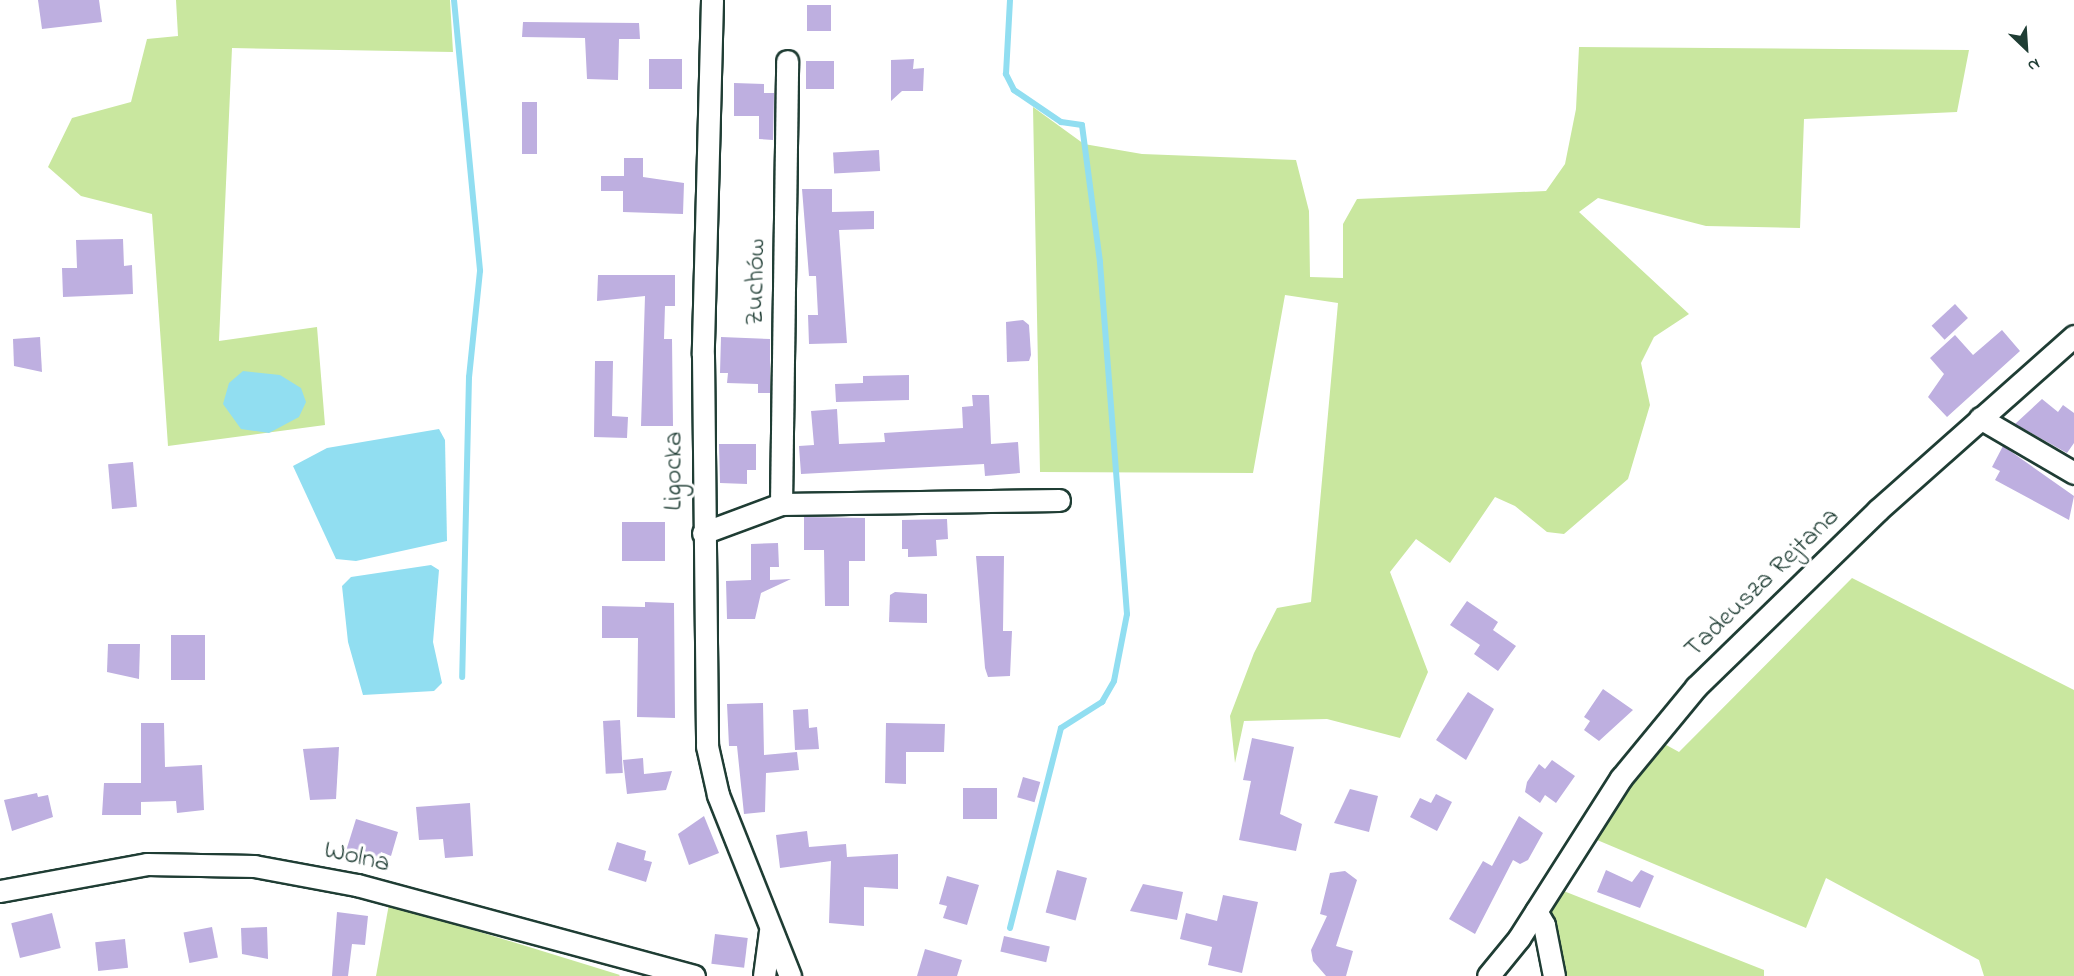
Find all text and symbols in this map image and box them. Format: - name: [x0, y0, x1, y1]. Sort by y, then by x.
- north arrow: [1996, 18, 2056, 78]
- text: N: [2024, 51, 2044, 77]
- street label: Zuchów: [739, 238, 773, 326]
- street label: Ligocka: [658, 431, 690, 511]
- street label: Tadeusza Rejtana: [1678, 501, 1846, 665]
- street label: Wolna: [321, 834, 393, 880]

